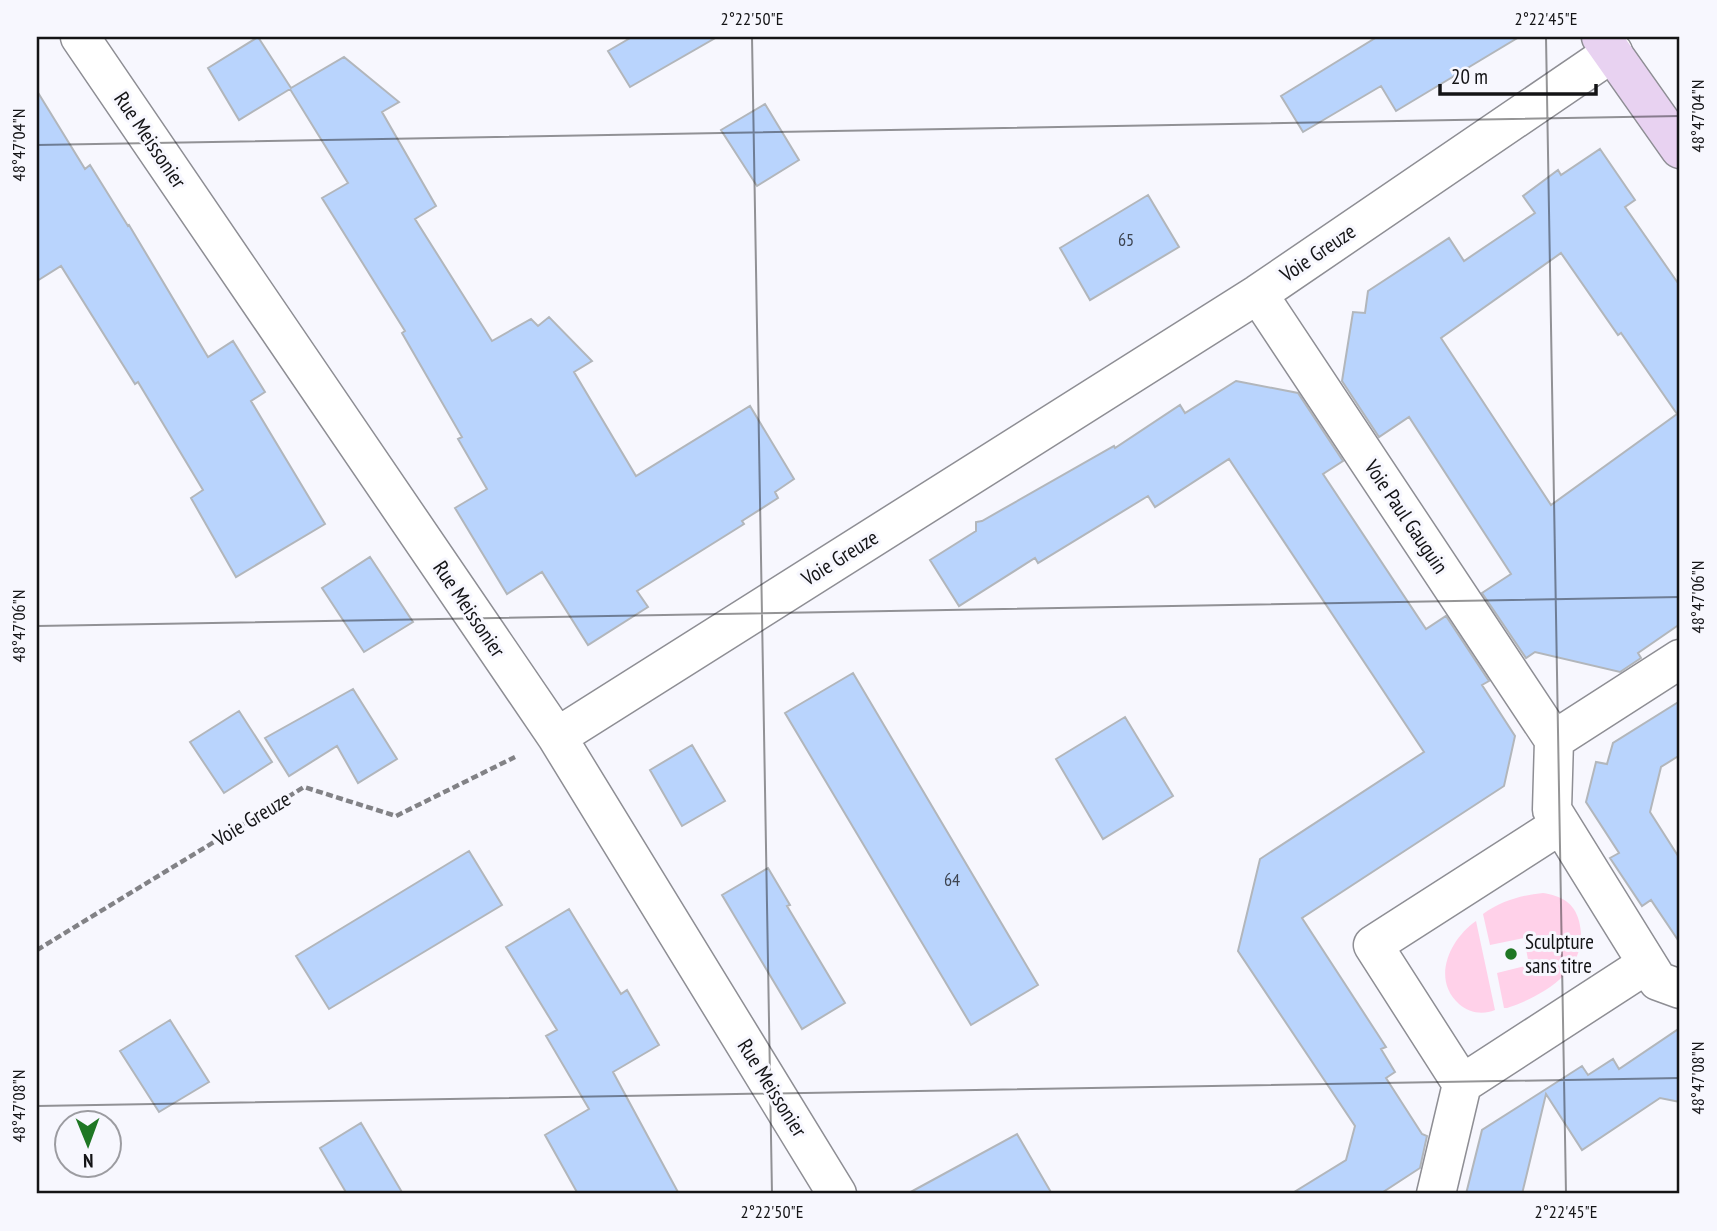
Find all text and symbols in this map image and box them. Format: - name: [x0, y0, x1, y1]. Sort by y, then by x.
- text: 2°22'50"E: [721, 7, 783, 30]
- text: 2°22'45"E: [1515, 7, 1577, 30]
- scale bar: [1440, 52, 1596, 96]
- text: 20 m: [1451, 63, 1488, 90]
- text: 48°47'04"N: [1686, 80, 1709, 152]
- street label: Rue Meissonier: [108, 86, 193, 193]
- text: 48°47'04"N: [7, 109, 30, 181]
- street label: Voie Greuze: [1274, 218, 1361, 288]
- house number: 65: [1118, 228, 1134, 251]
- street label: Voie Paul Gauguin: [1358, 454, 1454, 579]
- street label: Voie Greuze: [796, 524, 883, 592]
- street label: Rue Meissonier: [427, 555, 512, 662]
- text: 48°47'06"N: [1686, 561, 1709, 633]
- text: 48°47'06"N: [7, 590, 30, 662]
- street label: Voie Greuze: [207, 785, 295, 853]
- house number: 64: [944, 868, 960, 891]
- place label: Sculpture sans titre: [1525, 928, 1594, 979]
- marker: Sculpture sans titre: [1503, 946, 1519, 962]
- street label: Rue Meissonier: [732, 1034, 813, 1142]
- text: 48°47'08"N: [1686, 1042, 1709, 1114]
- text: 48°47'08"N: [7, 1070, 30, 1142]
- north arrow: [52, 1108, 122, 1178]
- text: N: [83, 1149, 94, 1173]
- text: 2°22'50"E: [741, 1200, 803, 1223]
- text: 2°22'45"E: [1535, 1200, 1597, 1223]

